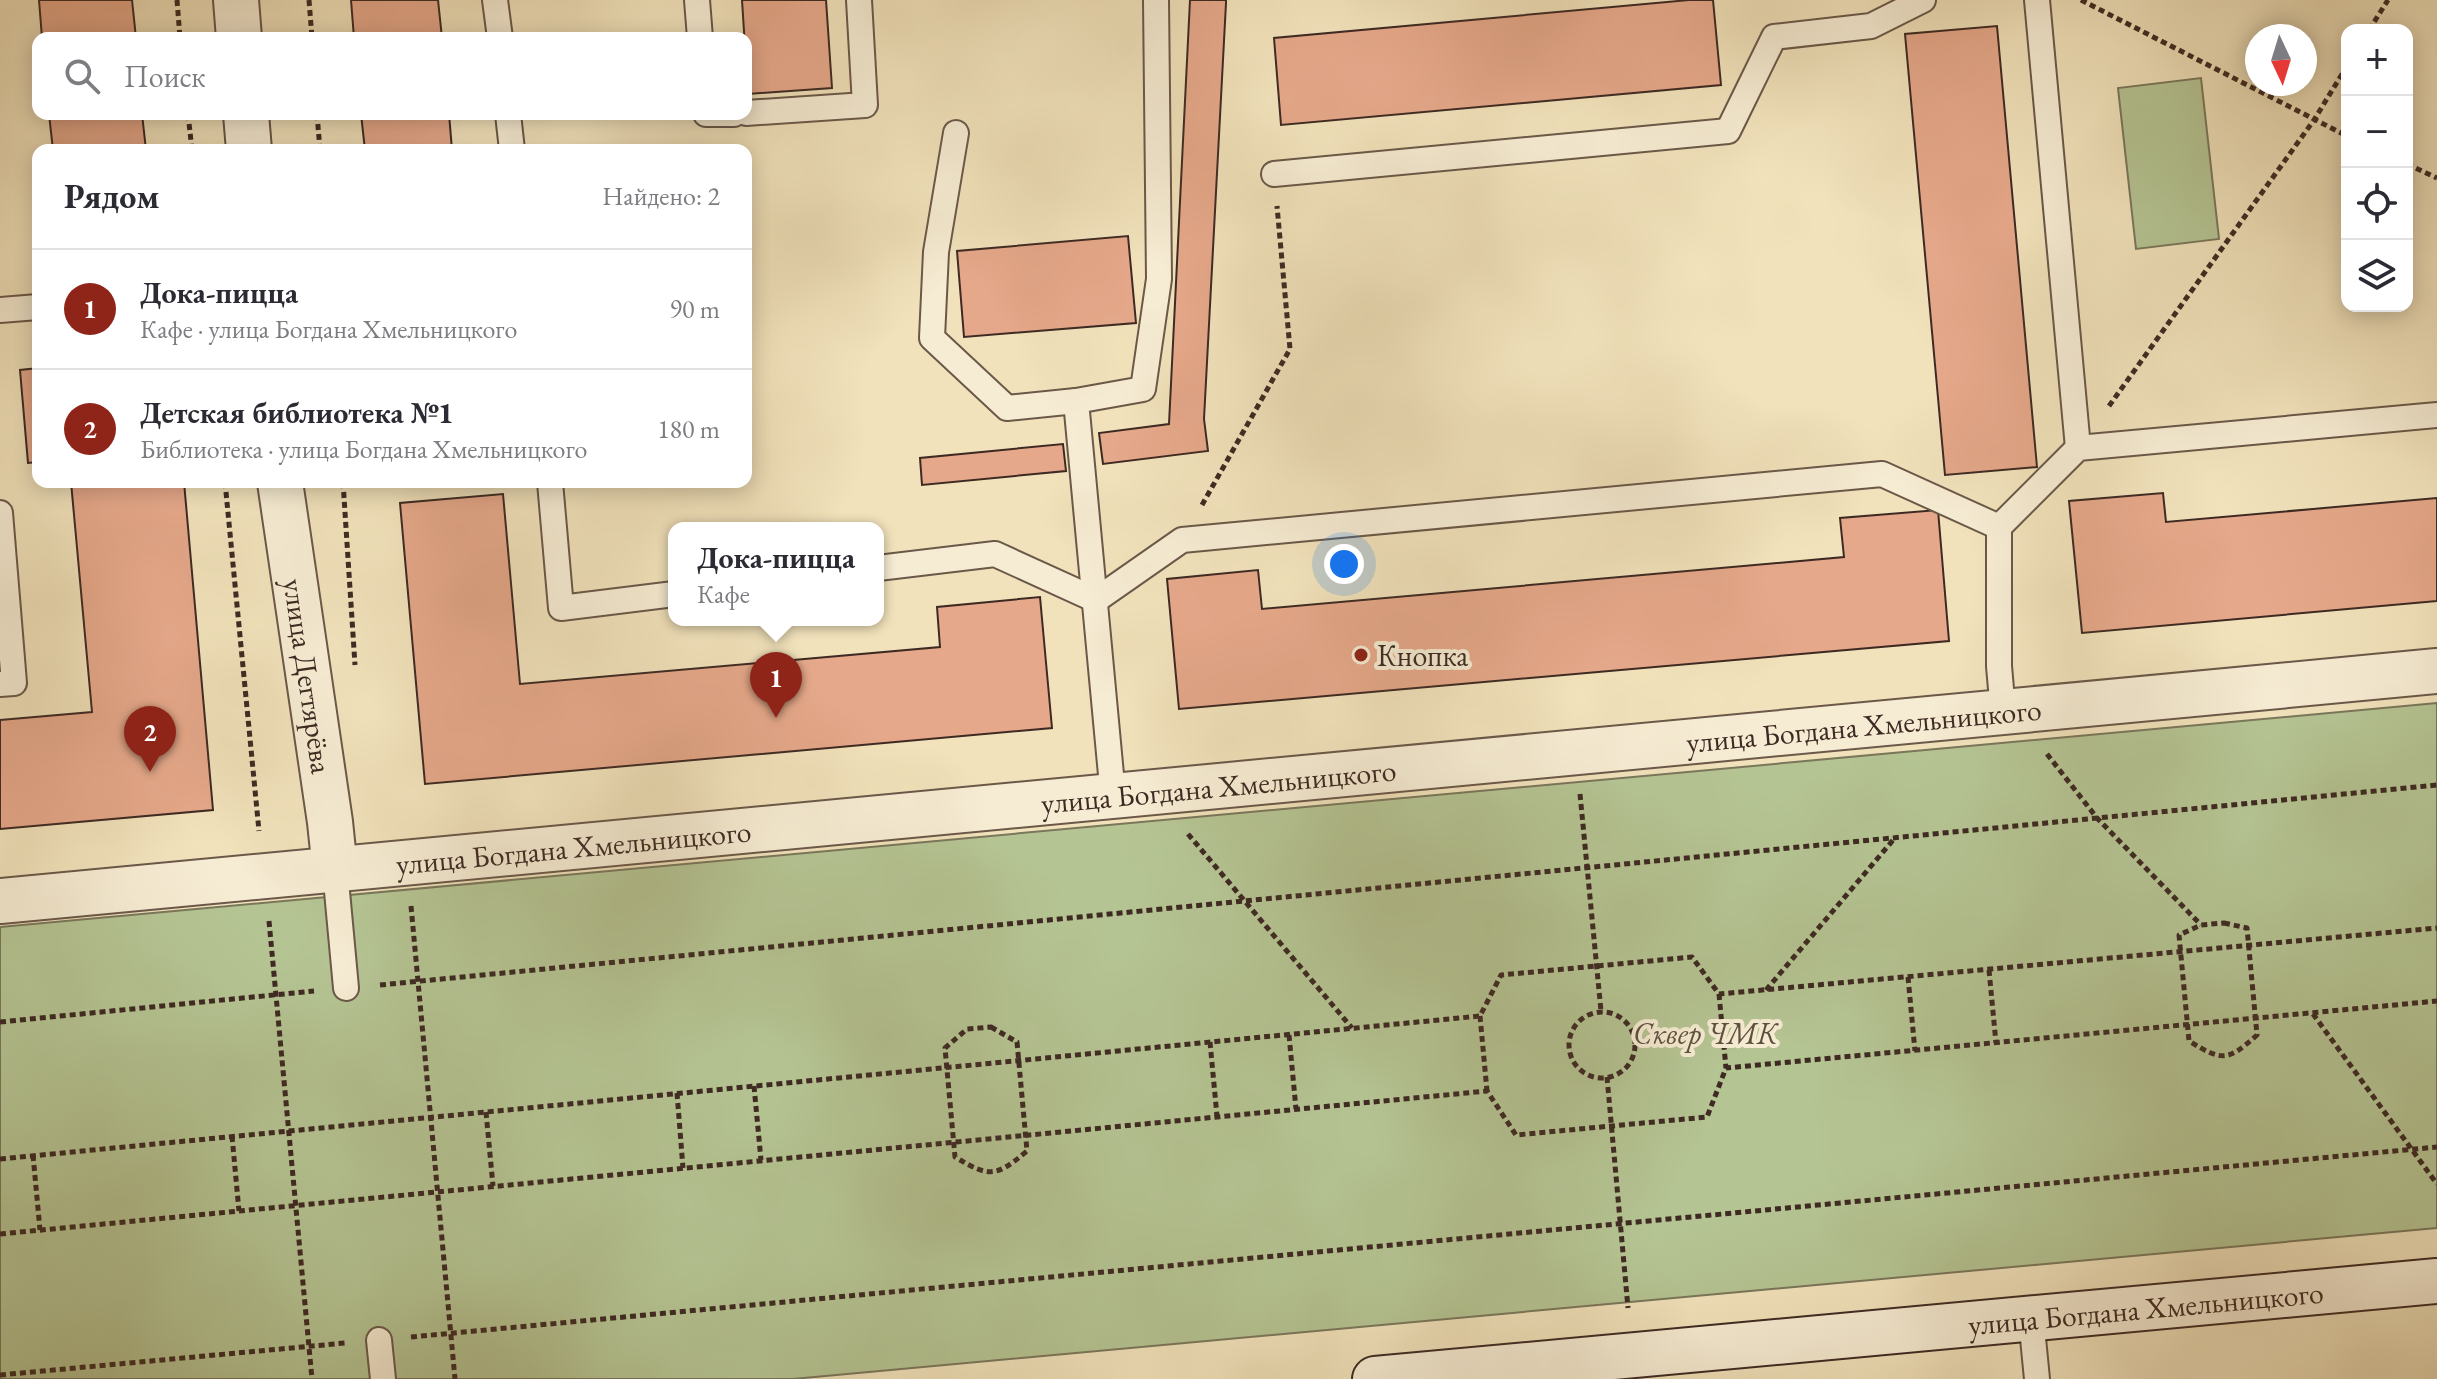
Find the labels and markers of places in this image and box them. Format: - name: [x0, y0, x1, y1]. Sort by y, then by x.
- place label: Кнопка: [1377, 636, 1468, 675]
- marker: Кнопка: [1352, 646, 1370, 664]
- pin: 1: [750, 652, 802, 718]
- pin: 2: [124, 706, 176, 772]

